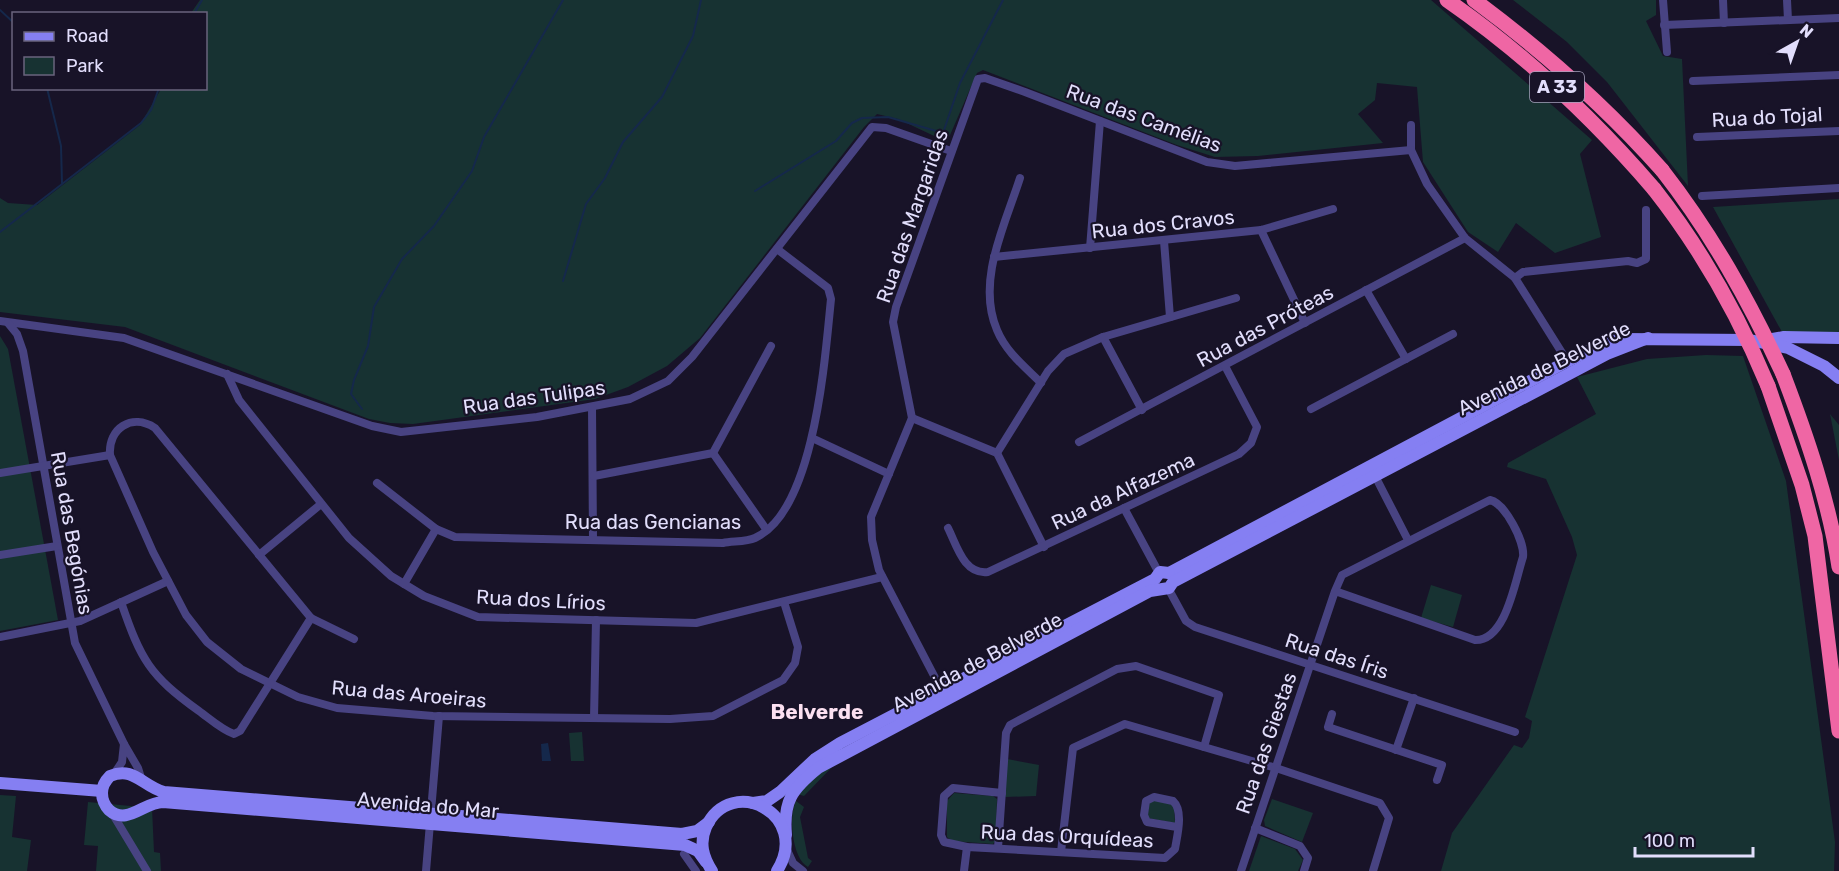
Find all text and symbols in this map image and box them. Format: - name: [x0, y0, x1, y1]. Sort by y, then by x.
- legend: [12, 12, 207, 90]
- north arrow: [1767, 12, 1827, 72]
- text: N: [1796, 20, 1817, 42]
- text: Road: [66, 25, 109, 47]
- text: Park: [66, 55, 104, 77]
- road number: A 33: [1530, 72, 1584, 102]
- street label: Rua das Camélias: [1063, 79, 1225, 157]
- street label: Rua do Tojal: [1711, 102, 1823, 132]
- street label: Rua das Margaridas: [871, 126, 953, 306]
- street label: Rua dos Cravos: [1090, 205, 1236, 243]
- street label: Rua das Próteas: [1193, 280, 1337, 372]
- street label: Avenida de Belverde: [1454, 316, 1634, 420]
- street label: Rua das Tulipas: [461, 375, 607, 419]
- street label: Rua da Alfazema: [1048, 447, 1198, 535]
- street label: Rua das Begónias: [46, 450, 98, 616]
- street label: Rua das Gencianas: [565, 510, 741, 534]
- street label: Rua dos Lírios: [476, 585, 606, 615]
- street label: Avenida de Belverde: [888, 607, 1066, 717]
- street label: Rua das Íris: [1282, 628, 1392, 684]
- street label: Rua das Giestas: [1231, 669, 1301, 817]
- street label: Rua das Aroeiras: [330, 675, 488, 713]
- district label: Belverde: [771, 699, 863, 724]
- street label: Avenida do Mar: [356, 787, 500, 823]
- street label: Rua das Orquídeas: [980, 819, 1154, 853]
- scale bar: [1635, 820, 1754, 858]
- text: 100 m: [1644, 830, 1695, 852]

